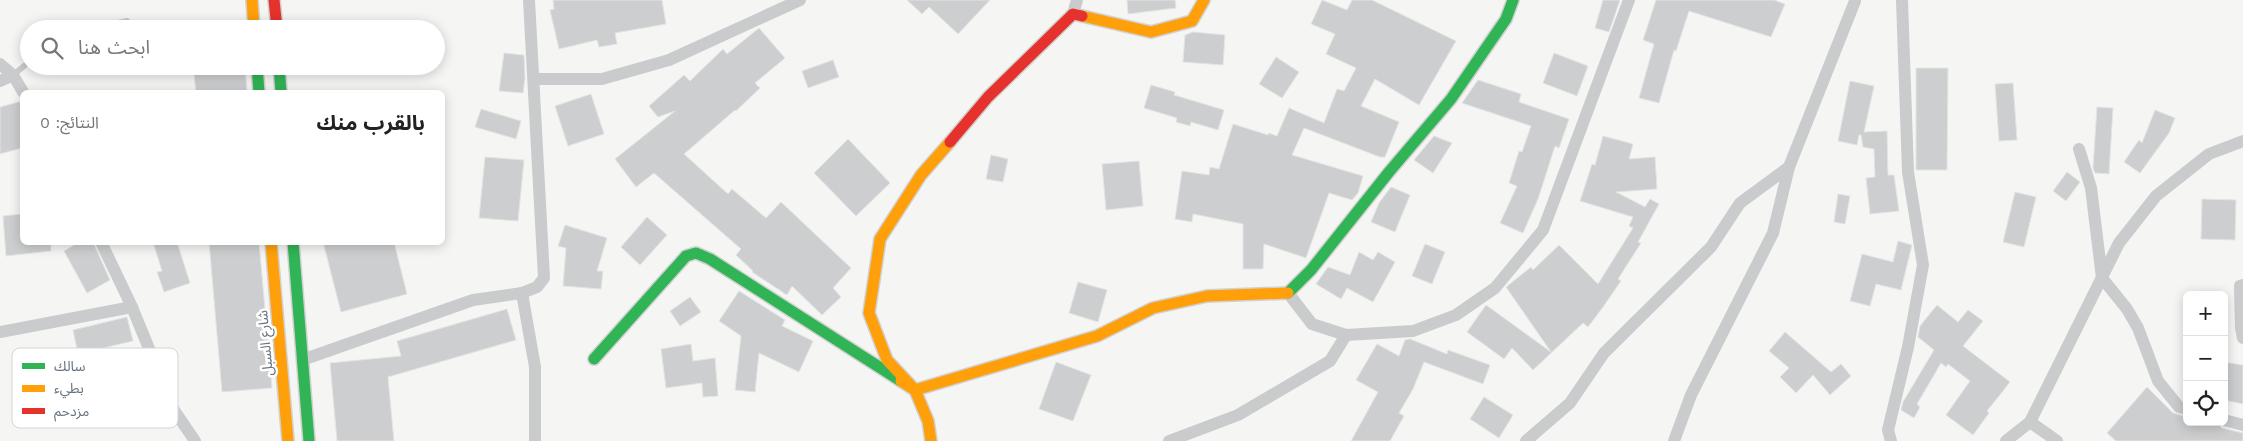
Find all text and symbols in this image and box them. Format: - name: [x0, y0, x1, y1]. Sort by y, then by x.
- search box: [20, 20, 445, 75]
- icon: search: [38, 34, 66, 62]
- text: ابحث هنا: [78, 36, 150, 59]
- text: بالقرب منك: [317, 110, 425, 135]
- text: النتائج: 0: [40, 113, 99, 132]
- map controls: [2183, 291, 2228, 426]
- button: +: [2183, 291, 2228, 336]
- street label: شارع السبل: [254, 309, 279, 377]
- button: −: [2183, 336, 2228, 381]
- legend: [12, 348, 178, 428]
- text: سالك: [54, 358, 86, 374]
- text: بطيء: [54, 380, 84, 399]
- button: locate: [2183, 381, 2228, 426]
- text: مزدحم: [54, 403, 89, 422]

